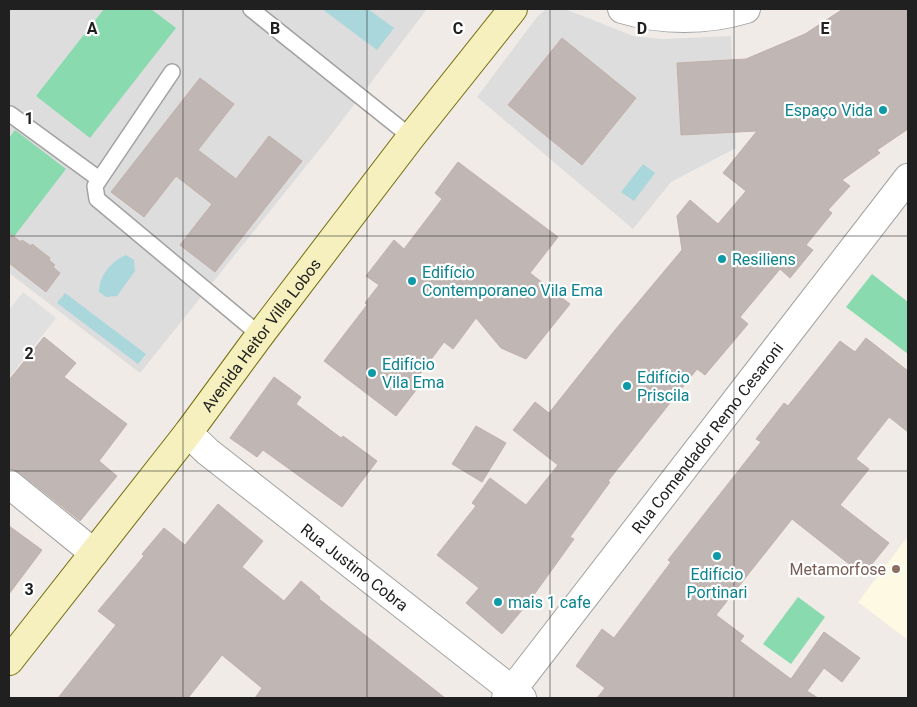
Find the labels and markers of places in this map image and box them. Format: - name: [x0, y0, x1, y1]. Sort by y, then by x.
- place label: Espaço Vida: [785, 101, 873, 120]
- marker: Espaço Vida: [877, 104, 889, 116]
- place label: Resiliens: [732, 250, 796, 269]
- marker: Resiliens: [716, 253, 728, 265]
- place label: Edifício Contemporaneo Vila Ema: [422, 263, 603, 300]
- marker: Edifício Contemporaneo Vila Ema: [406, 275, 418, 287]
- place label: Edifício Vila Ema: [382, 355, 444, 392]
- marker: Edifício Vila Ema: [366, 367, 378, 379]
- place label: Edifício Priscila: [637, 368, 690, 405]
- marker: Edifício Priscila: [621, 380, 633, 392]
- marker: Edifício Portinari: [711, 550, 723, 562]
- place label: Metamorfose: [789, 560, 886, 579]
- marker: Metamorfose: [890, 563, 902, 575]
- place label: Edifício Portinari: [687, 565, 747, 602]
- place label: mais 1 cafe: [508, 593, 591, 612]
- marker: mais 1 cafe: [492, 596, 504, 608]

